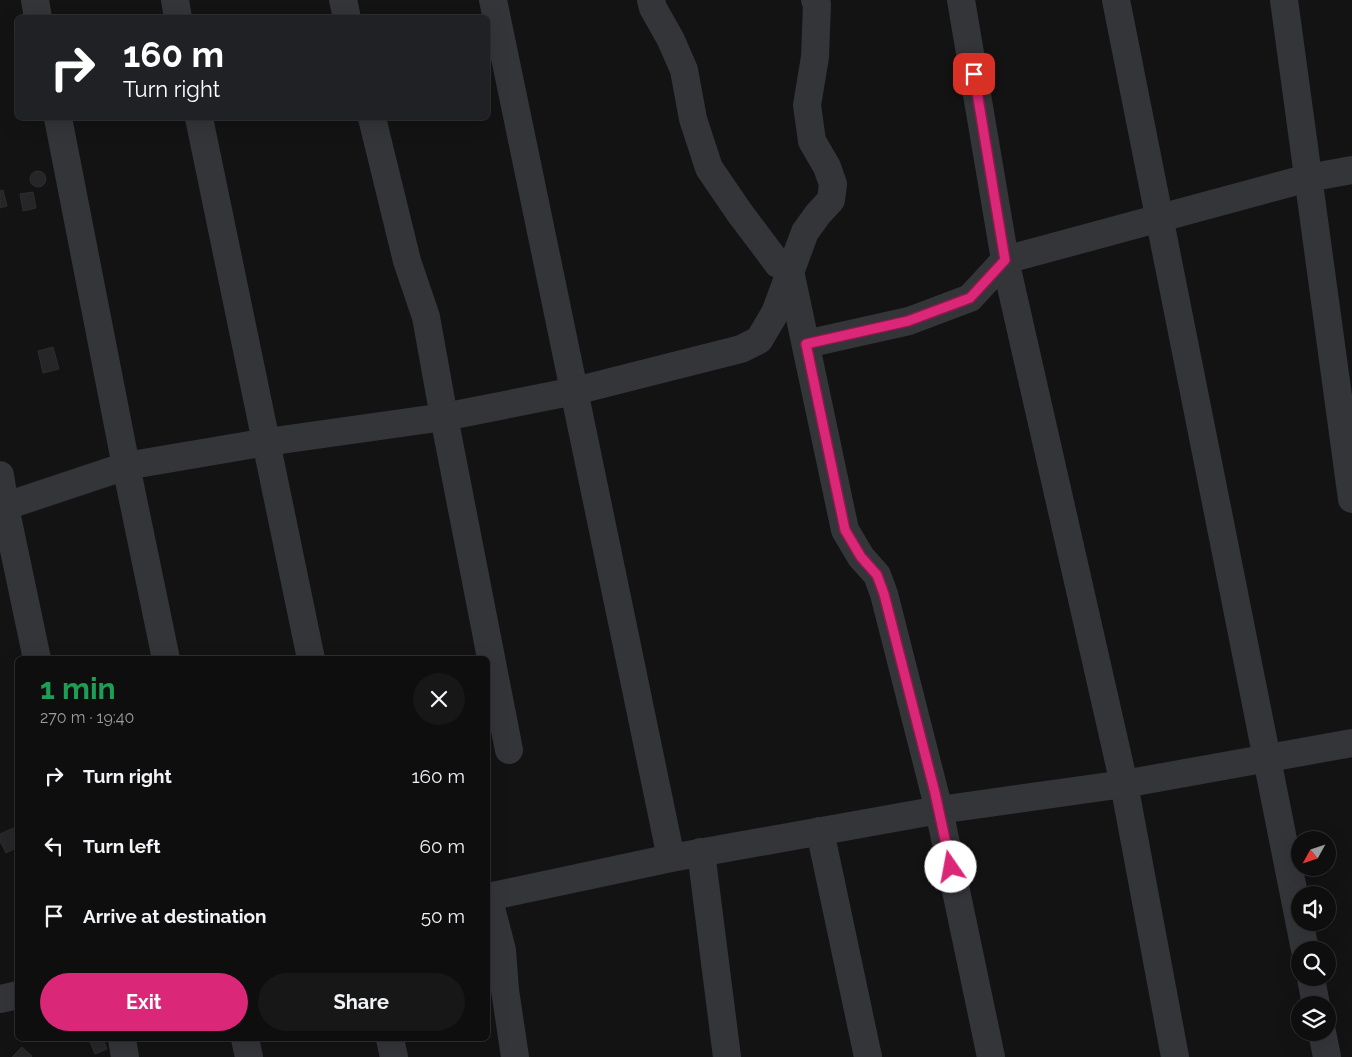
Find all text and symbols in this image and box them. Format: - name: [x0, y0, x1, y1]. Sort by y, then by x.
- text: 160 m: [123, 34, 224, 75]
- icon: right: [40, 35, 105, 100]
- pin: [953, 53, 995, 95]
- icon: arrive: [960, 60, 988, 88]
- text: Turn right: [123, 76, 220, 102]
- text: 1 min: [40, 671, 116, 706]
- button: close: [413, 673, 465, 725]
- text: 270 m · 19:40: [40, 708, 134, 727]
- icon: right: [40, 762, 68, 790]
- text: Turn right: [83, 765, 172, 787]
- text: 160 m: [411, 765, 465, 787]
- north arrow: [1291, 831, 1336, 876]
- map controls: [1291, 831, 1336, 1041]
- icon: left: [40, 832, 68, 860]
- text: Turn left: [83, 835, 160, 857]
- text: 60 m: [420, 835, 465, 857]
- position arrow: [924, 840, 976, 892]
- button: sound: [1291, 886, 1336, 931]
- icon: arrive: [40, 902, 68, 930]
- text: Arrive at destination: [83, 905, 267, 927]
- text: 50 m: [421, 905, 465, 927]
- button: search: [1291, 941, 1336, 986]
- button: Exit: [40, 973, 248, 1031]
- button: Share: [258, 973, 465, 1031]
- button: layers: [1291, 996, 1336, 1041]

